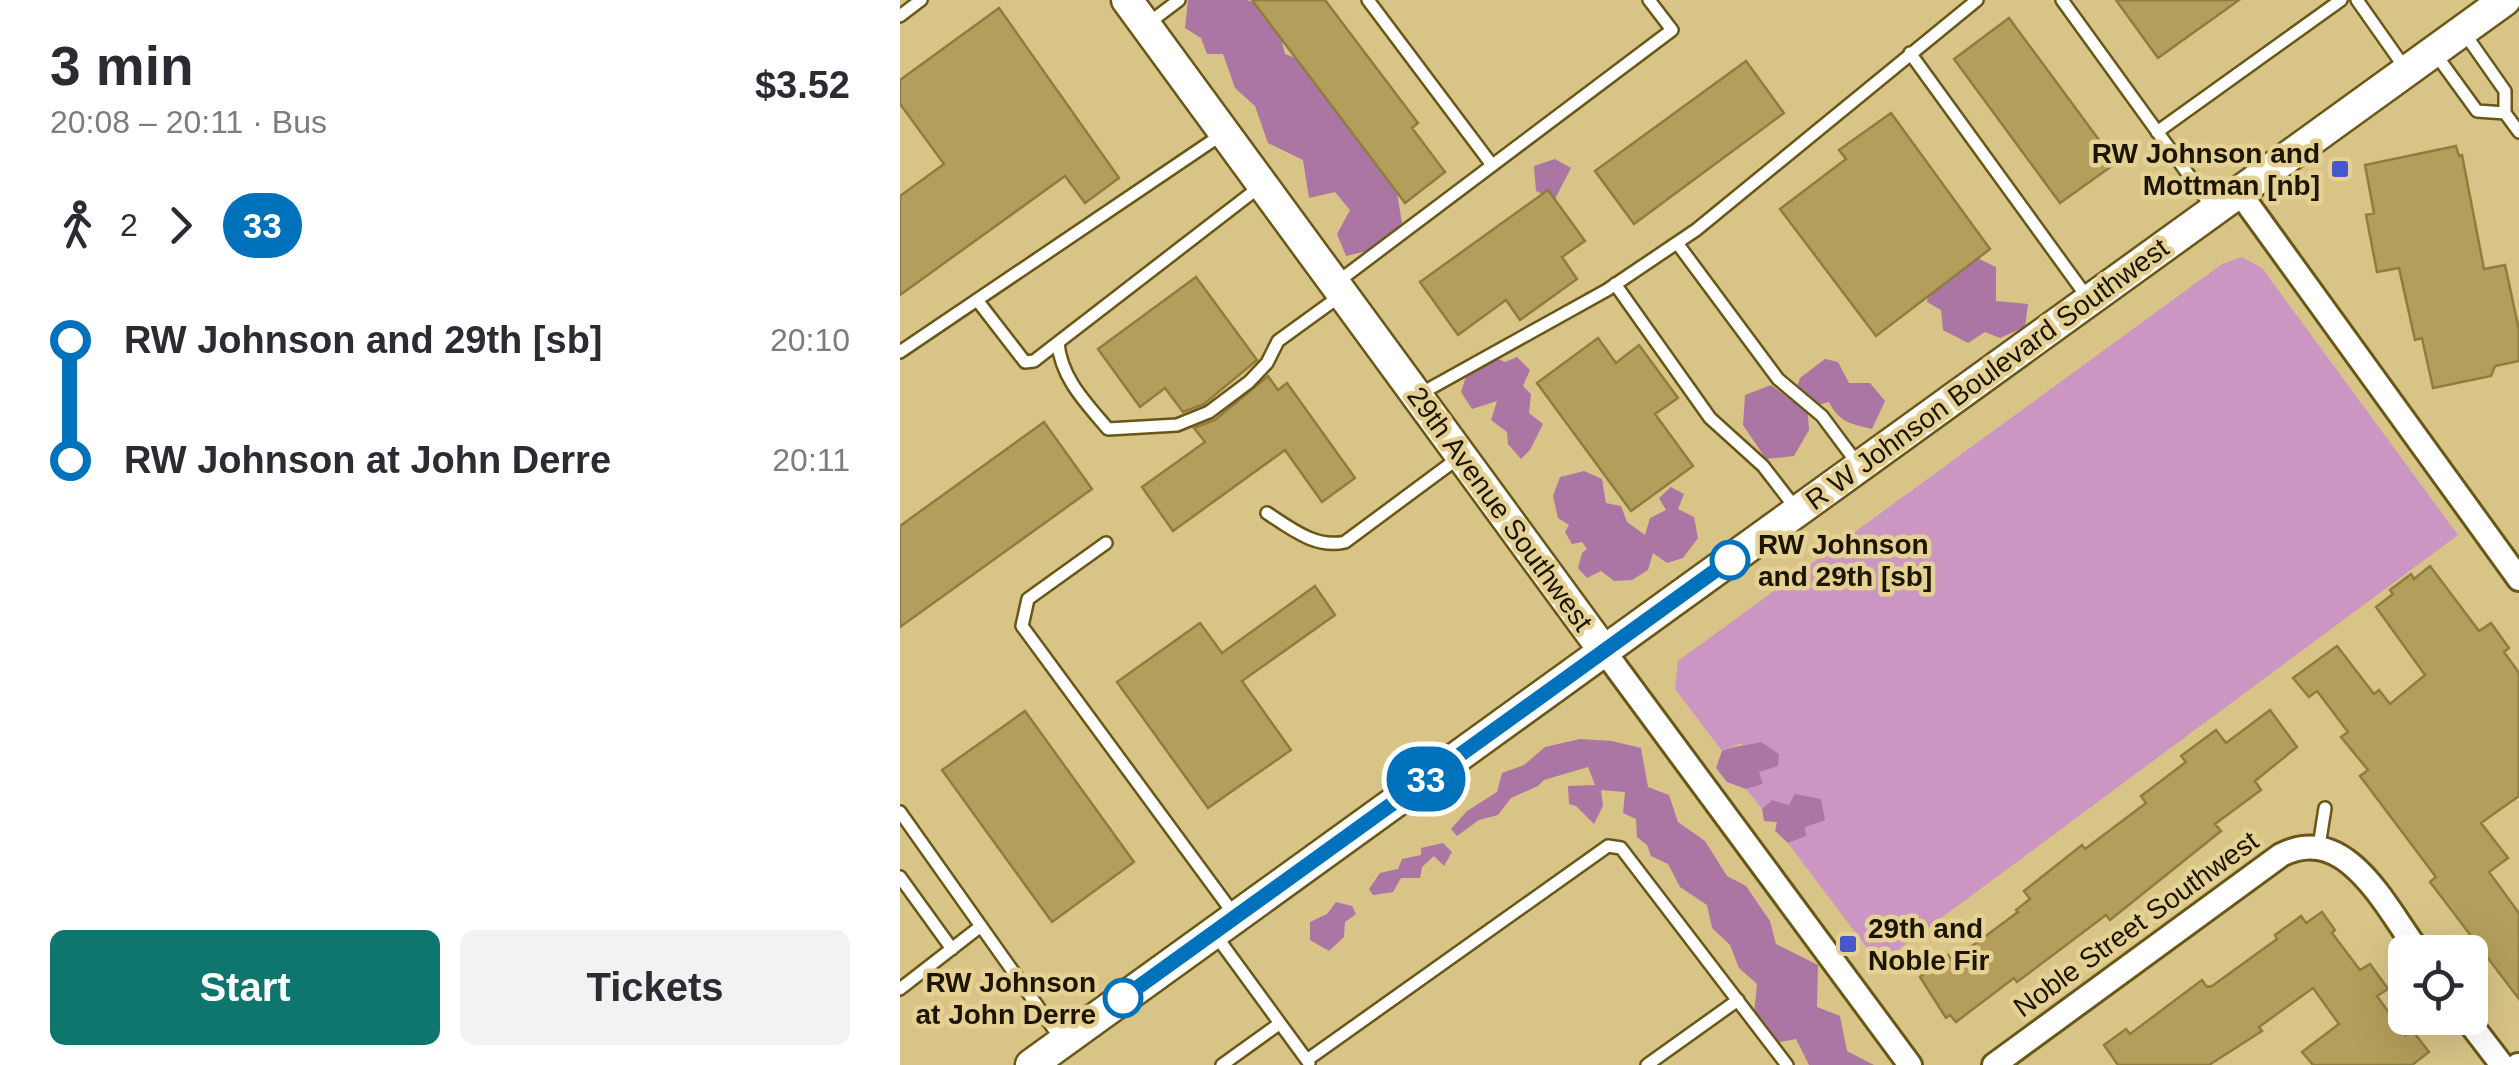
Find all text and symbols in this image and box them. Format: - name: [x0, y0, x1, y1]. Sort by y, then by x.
- text: 3 min: [50, 35, 194, 97]
- text: $3.52: [755, 64, 850, 106]
- text: 20:08 – 20:11 · Bus: [50, 104, 327, 140]
- place label: RW Johnson and Mottman [nb]: [2092, 138, 2320, 201]
- marker: RW Johnson and Mottman [nb]: [2329, 158, 2351, 180]
- icon: walk: [50, 198, 105, 253]
- icon: forward: [153, 198, 208, 253]
- text: 33: [243, 206, 282, 245]
- text: 2: [120, 207, 138, 243]
- street label: R W Johnson Boulevard Southwest: [1800, 232, 2174, 516]
- text: RW Johnson and 29th [sb]: [124, 319, 603, 361]
- text: 20:10: [770, 322, 850, 358]
- street label: 29th Avenue Southwest: [1401, 381, 1599, 637]
- text: RW Johnson at John Derre: [124, 439, 611, 481]
- text: 20:11: [772, 442, 850, 478]
- place label: RW Johnson and 29th [sb]: [1758, 529, 1932, 592]
- marker: RW Johnson and 29th [sb]: [1711, 541, 1749, 579]
- line badge: 33: [1381, 746, 1471, 812]
- text: 33: [1407, 760, 1445, 799]
- street label: Noble Street Southwest: [2008, 825, 2264, 1023]
- place label: 29th and Noble Fir: [1868, 913, 1989, 976]
- button: Start: [50, 930, 440, 1045]
- button: Tickets: [460, 930, 850, 1045]
- marker: 29th and Noble Fir: [1837, 933, 1859, 955]
- map controls: [2388, 935, 2488, 1035]
- button: locate: [2388, 935, 2488, 1035]
- place label: RW Johnson at John Derre: [916, 967, 1096, 1030]
- marker: RW Johnson at John Derre: [1104, 979, 1142, 1017]

